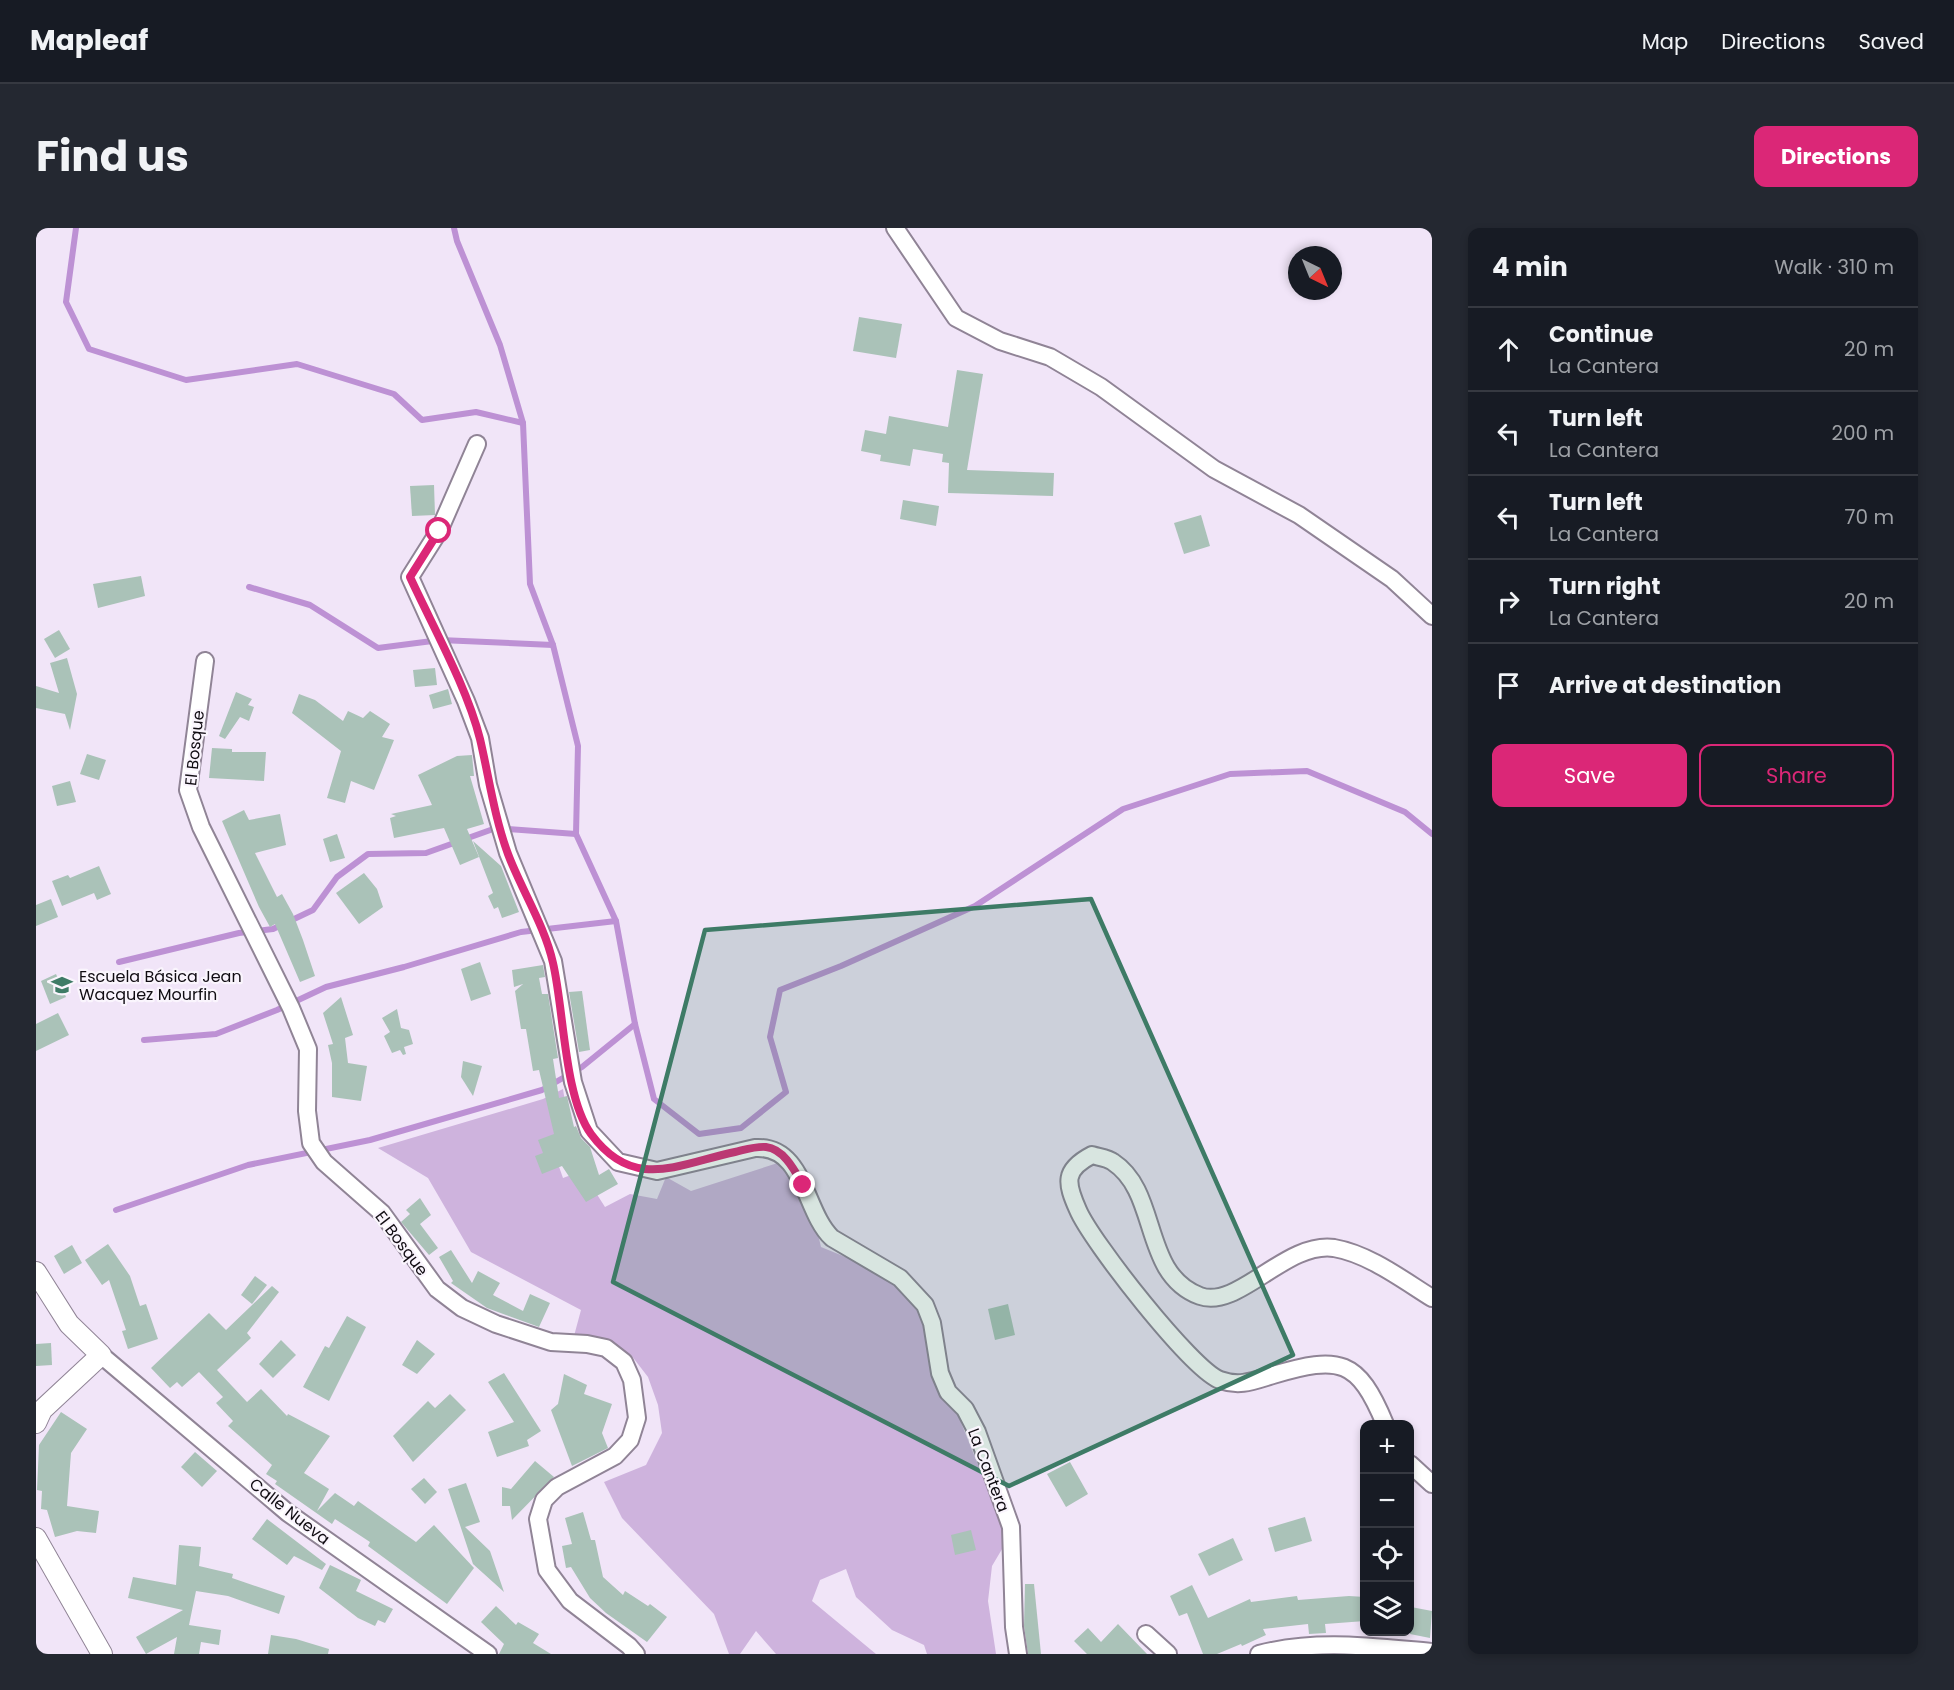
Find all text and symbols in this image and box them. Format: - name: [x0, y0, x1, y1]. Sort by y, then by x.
- text: Mapleaf: [30, 21, 148, 60]
- text: Map: [1642, 27, 1688, 56]
- text: Directions: [1721, 27, 1825, 56]
- text: Saved: [1858, 27, 1924, 56]
- button: Directions: [1754, 126, 1918, 187]
- text: Find us: [36, 127, 189, 186]
- north arrow: [1288, 246, 1342, 300]
- text: 4 min: [1492, 249, 1568, 285]
- text: Walk · 310 m: [1774, 253, 1894, 281]
- text: Continue: [1549, 319, 1653, 350]
- icon: ahead: [1492, 333, 1525, 366]
- text: 20 m: [1844, 335, 1894, 363]
- text: La Cantera: [1549, 352, 1659, 380]
- text: Turn left: [1549, 403, 1643, 434]
- icon: left: [1492, 417, 1525, 450]
- text: 200 m: [1831, 419, 1894, 447]
- text: La Cantera: [1549, 436, 1659, 464]
- text: Turn left: [1549, 487, 1643, 518]
- icon: left: [1492, 501, 1525, 534]
- text: 70 m: [1845, 503, 1894, 531]
- route start: [425, 517, 451, 543]
- text: La Cantera: [1549, 520, 1659, 548]
- text: Turn right: [1549, 571, 1660, 602]
- icon: right: [1492, 585, 1525, 618]
- text: 20 m: [1844, 587, 1894, 615]
- text: La Cantera: [1549, 604, 1659, 632]
- icon: arrive: [1492, 669, 1525, 702]
- text: Arrive at destination: [1549, 670, 1781, 701]
- street label: El Bosque: [179, 709, 210, 787]
- button: Save: [1492, 744, 1687, 807]
- button: Share: [1699, 744, 1894, 807]
- place label: Escuela Básica Jean Wacquez Mourfin: [79, 965, 242, 1006]
- school or university icon: Escuela Básica Jean Wacquez Mourfin: [50, 973, 74, 997]
- route end: [789, 1171, 815, 1197]
- street label: El Bosque: [370, 1206, 434, 1281]
- map controls: [1360, 1420, 1414, 1636]
- button: +: [1360, 1420, 1414, 1474]
- street label: La Cantera: [962, 1425, 1015, 1515]
- street label: Calle Nueva: [245, 1473, 335, 1550]
- button: −: [1360, 1474, 1414, 1528]
- button: locate: [1360, 1528, 1414, 1582]
- button: layers: [1360, 1582, 1414, 1636]

